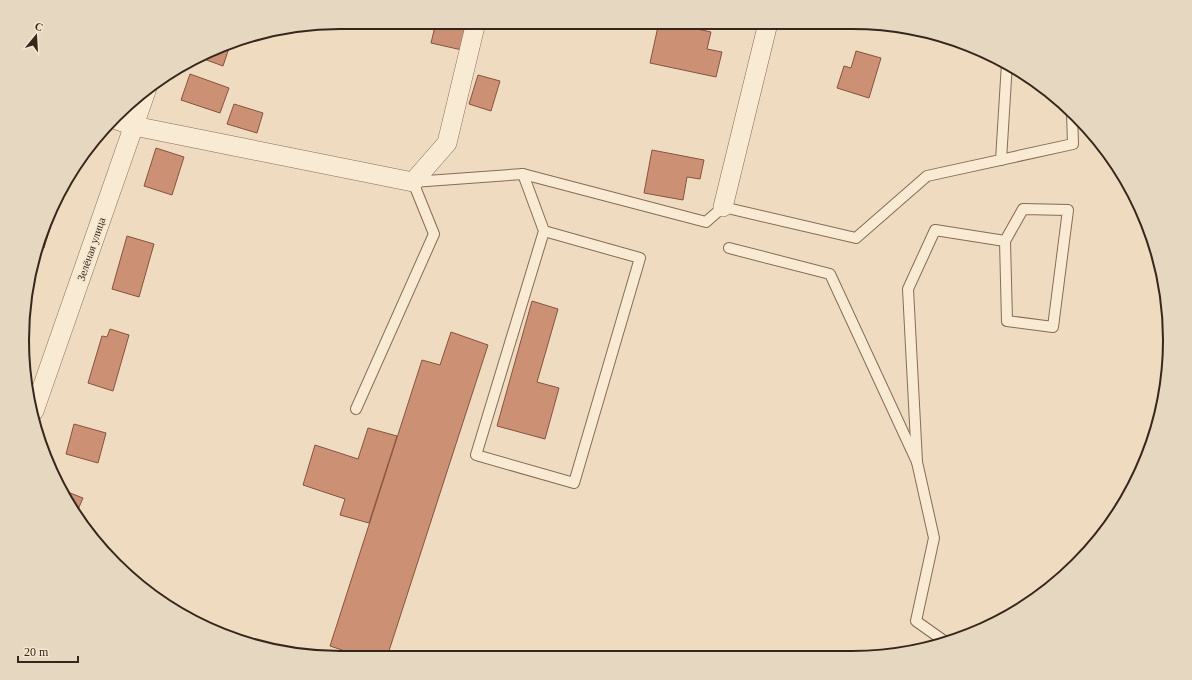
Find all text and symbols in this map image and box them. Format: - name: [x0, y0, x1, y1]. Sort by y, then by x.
- north arrow: [16, 16, 56, 56]
- text: С: [33, 20, 45, 33]
- street label: Зелёная улица: [74, 215, 108, 282]
- scale bar: [18, 638, 78, 664]
- text: 20 m: [24, 645, 49, 659]

